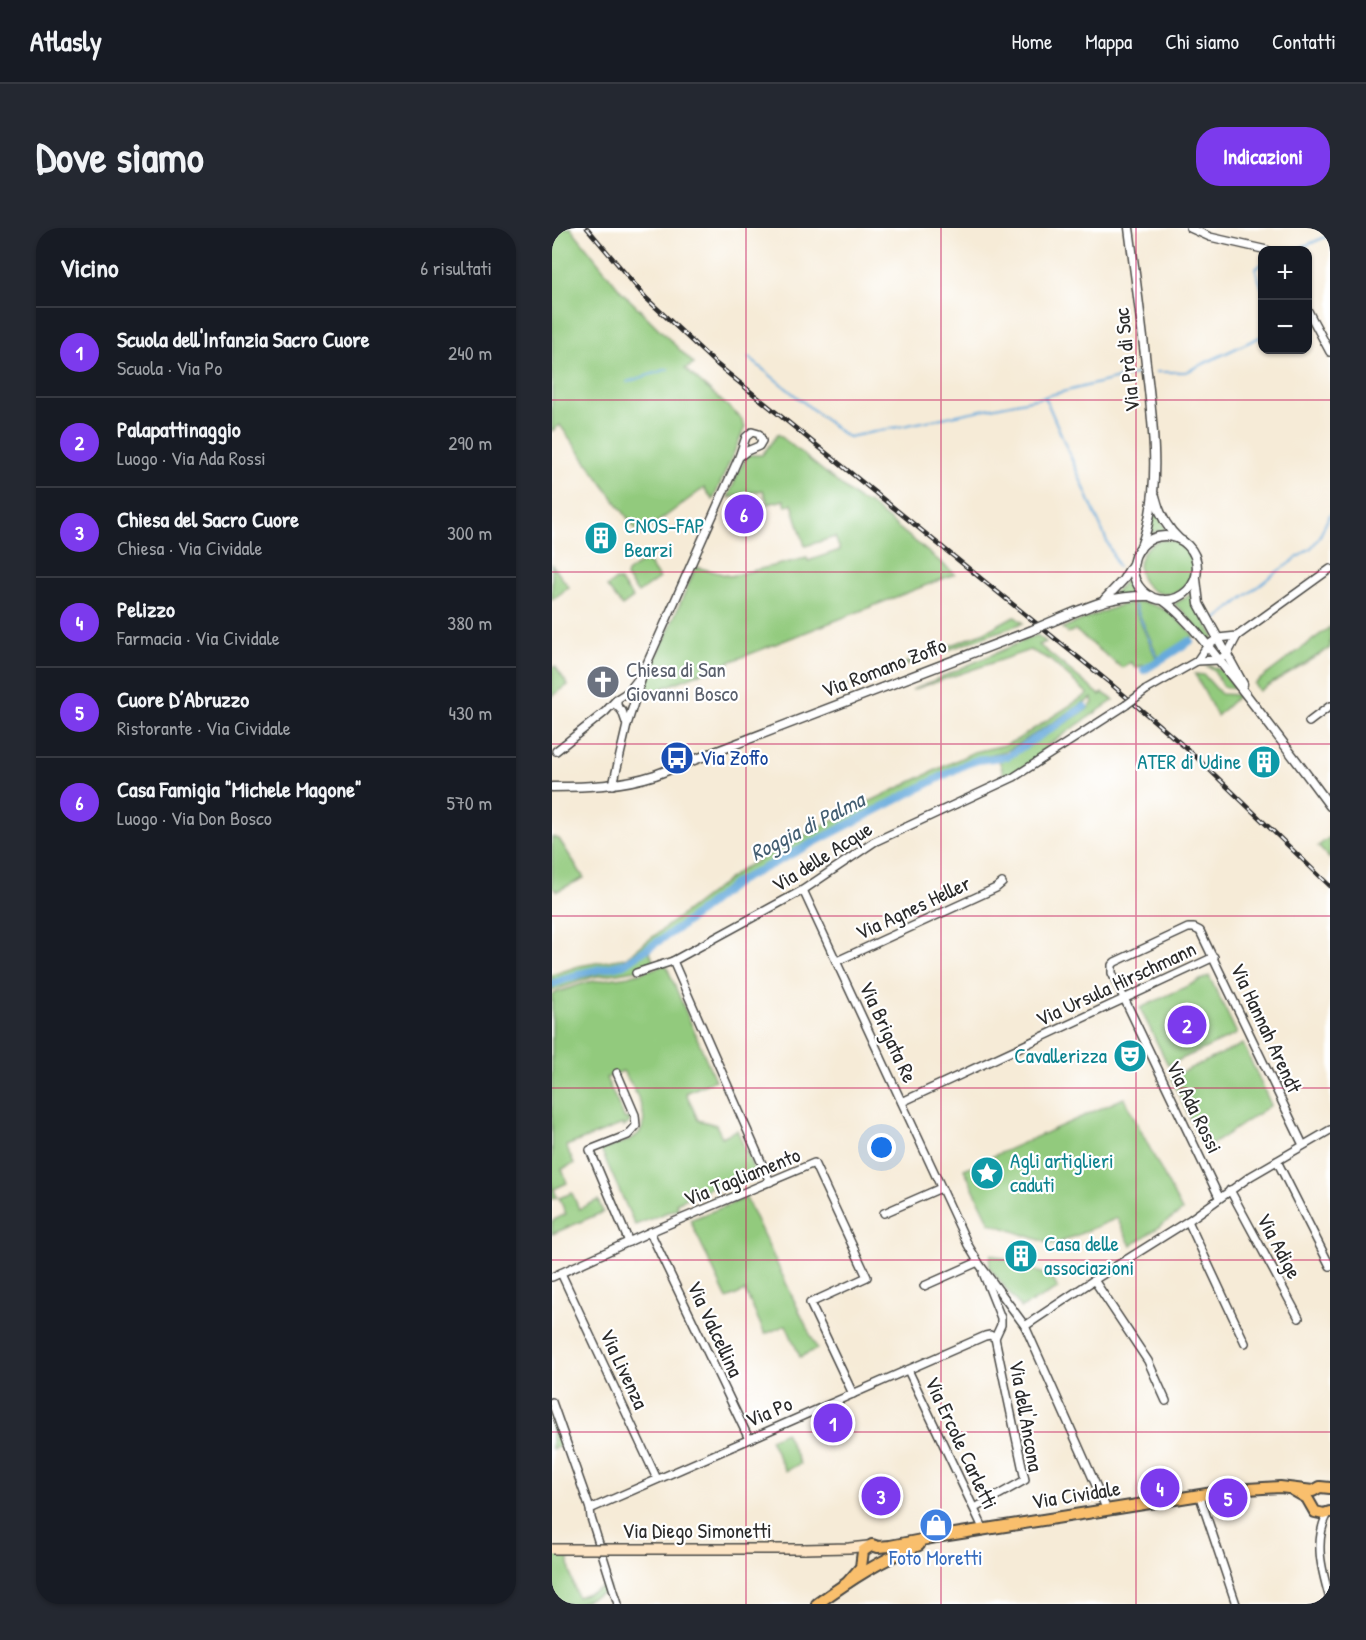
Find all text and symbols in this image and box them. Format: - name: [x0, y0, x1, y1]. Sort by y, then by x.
- text: Atlasly: [30, 22, 102, 60]
- text: Home: [1011, 27, 1052, 56]
- text: Mappa: [1085, 27, 1132, 56]
- text: Chi siamo: [1165, 27, 1239, 56]
- text: Contatti: [1272, 27, 1336, 56]
- button: Indicazioni: [1196, 127, 1330, 186]
- text: Dove siamo: [36, 128, 204, 185]
- map controls: [1258, 246, 1312, 354]
- button: +: [1258, 246, 1312, 300]
- text: Vicino: [60, 250, 119, 285]
- text: 6 risultati: [420, 254, 492, 281]
- button: −: [1258, 300, 1312, 354]
- street label: Via Prà di Sac: [1107, 306, 1146, 414]
- text: Scuola dell'Infanzia Sacro Cuore: [117, 324, 369, 354]
- text: 1: [76, 339, 83, 366]
- text: 240 m: [448, 339, 492, 366]
- text: Scuola · Via Po: [117, 354, 222, 381]
- text: Palapattinaggio: [117, 414, 241, 444]
- text: 2: [75, 429, 84, 456]
- text: 290 m: [448, 429, 492, 456]
- text: Luogo · Via Ada Rossi: [117, 444, 266, 471]
- pin: 6: [724, 492, 764, 536]
- text: Chiesa del Sacro Cuore: [117, 504, 299, 534]
- place label: CNOS-FAP Bearzi: [624, 511, 705, 564]
- text: 3: [75, 519, 84, 546]
- text: 300 m: [447, 519, 492, 546]
- building icon: CNOS-FAP Bearzi: [583, 520, 619, 556]
- text: Chiesa · Via Cividale: [117, 534, 263, 561]
- text: Pelizzo: [117, 594, 175, 624]
- text: 4: [76, 609, 83, 636]
- text: 380 m: [447, 609, 492, 636]
- text: Farmacia · Via Cividale: [117, 624, 280, 651]
- street label: Via Romano Zoffo: [817, 630, 950, 705]
- place label: Chiesa di San Giovanni Bosco: [626, 655, 738, 708]
- church icon: Chiesa di San Giovanni Bosco: [585, 664, 621, 700]
- text: Cuore D’Abruzzo: [117, 684, 249, 714]
- text: 5: [75, 699, 84, 726]
- text: 430 m: [448, 699, 492, 726]
- text: Ristorante · Via Cividale: [117, 714, 291, 741]
- bus stop icon: Via Zoffo: [659, 740, 695, 776]
- place label: Via Zoffo: [700, 743, 768, 772]
- building icon: ATER di Udine: [1246, 744, 1282, 780]
- place label: ATER di Udine: [1137, 747, 1241, 776]
- text: Casa Famigia "Michele Magone": [117, 774, 362, 804]
- water label: Roggia di Palma: [745, 783, 871, 868]
- text: 6: [76, 789, 83, 816]
- text: 570 m: [446, 789, 492, 816]
- text: Luogo · Via Don Bosco: [117, 804, 272, 831]
- street label: Via delle Acque: [766, 814, 877, 899]
- street label: Via Agnes Heller: [851, 868, 975, 947]
- street label: Via Ursula Hirschmann: [1031, 934, 1201, 1033]
- street label: Via Hannah Arendt: [1224, 958, 1310, 1098]
- street label: Via Brigata Re: [852, 976, 925, 1087]
- pin: 2: [1168, 1002, 1206, 1048]
- theatre icon: Cavallerizza: [1112, 1038, 1148, 1074]
- place label: Cavallerizza: [1014, 1041, 1107, 1070]
- street label: Via Ada Rossi: [1160, 1056, 1229, 1158]
- your location: [867, 1133, 896, 1162]
- street label: Via Tagliamento: [679, 1140, 804, 1213]
- place label: Agli artiglieri caduti: [1010, 1146, 1114, 1199]
- place icon: Agli artiglieri caduti: [969, 1155, 1005, 1191]
- street label: Via Adige: [1250, 1208, 1309, 1284]
- place label: Casa delle associazioni: [1044, 1229, 1134, 1282]
- building icon: Casa delle associazioni: [1003, 1238, 1039, 1274]
- street label: Via Valcellina: [681, 1276, 750, 1382]
- street label: Via Livenza: [593, 1324, 656, 1414]
- street label: Via dell'Ancona: [1002, 1358, 1051, 1474]
- street label: Via Ercole Carletti: [918, 1372, 1005, 1514]
- street label: Via Po: [741, 1389, 797, 1434]
- pin: 1: [814, 1400, 852, 1446]
- pin: 4: [1140, 1466, 1180, 1510]
- street label: Via Cividale: [1030, 1473, 1122, 1516]
- pin: 3: [862, 1474, 900, 1518]
- pin: 5: [1208, 1476, 1248, 1520]
- shop icon: Foto Moretti: [918, 1507, 954, 1543]
- street label: Via Diego Simonetti: [622, 1516, 772, 1545]
- place label: Foto Moretti: [888, 1543, 983, 1572]

